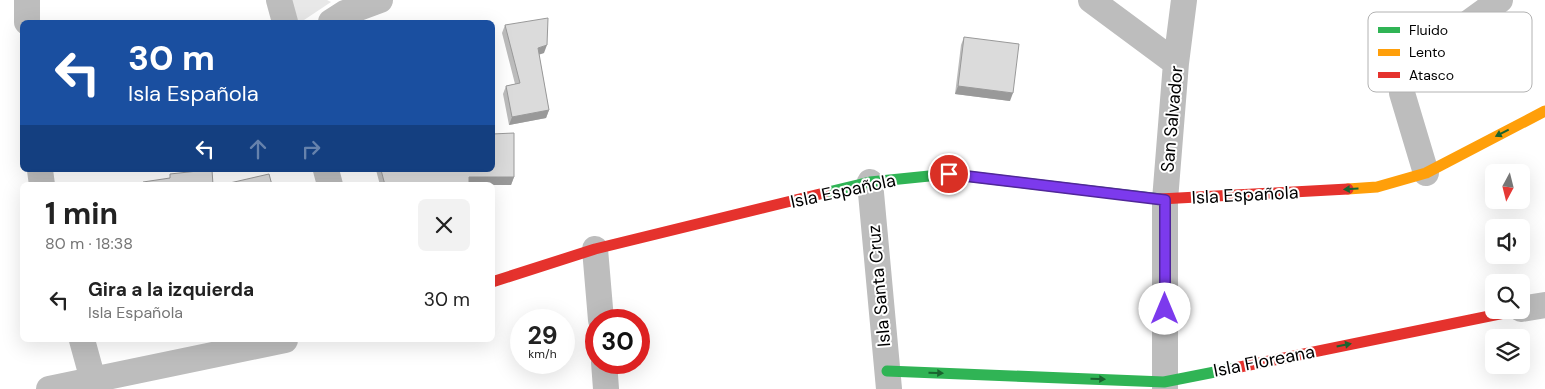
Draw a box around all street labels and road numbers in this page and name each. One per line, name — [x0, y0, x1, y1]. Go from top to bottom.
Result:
street label: San Salvador — [1155, 64, 1189, 173]
street label: Isla Española — [788, 168, 898, 214]
street label: Isla Española — [1191, 180, 1299, 210]
street label: Isla Santa Cruz — [862, 224, 896, 348]
street label: Isla Floreana — [1211, 339, 1317, 383]

